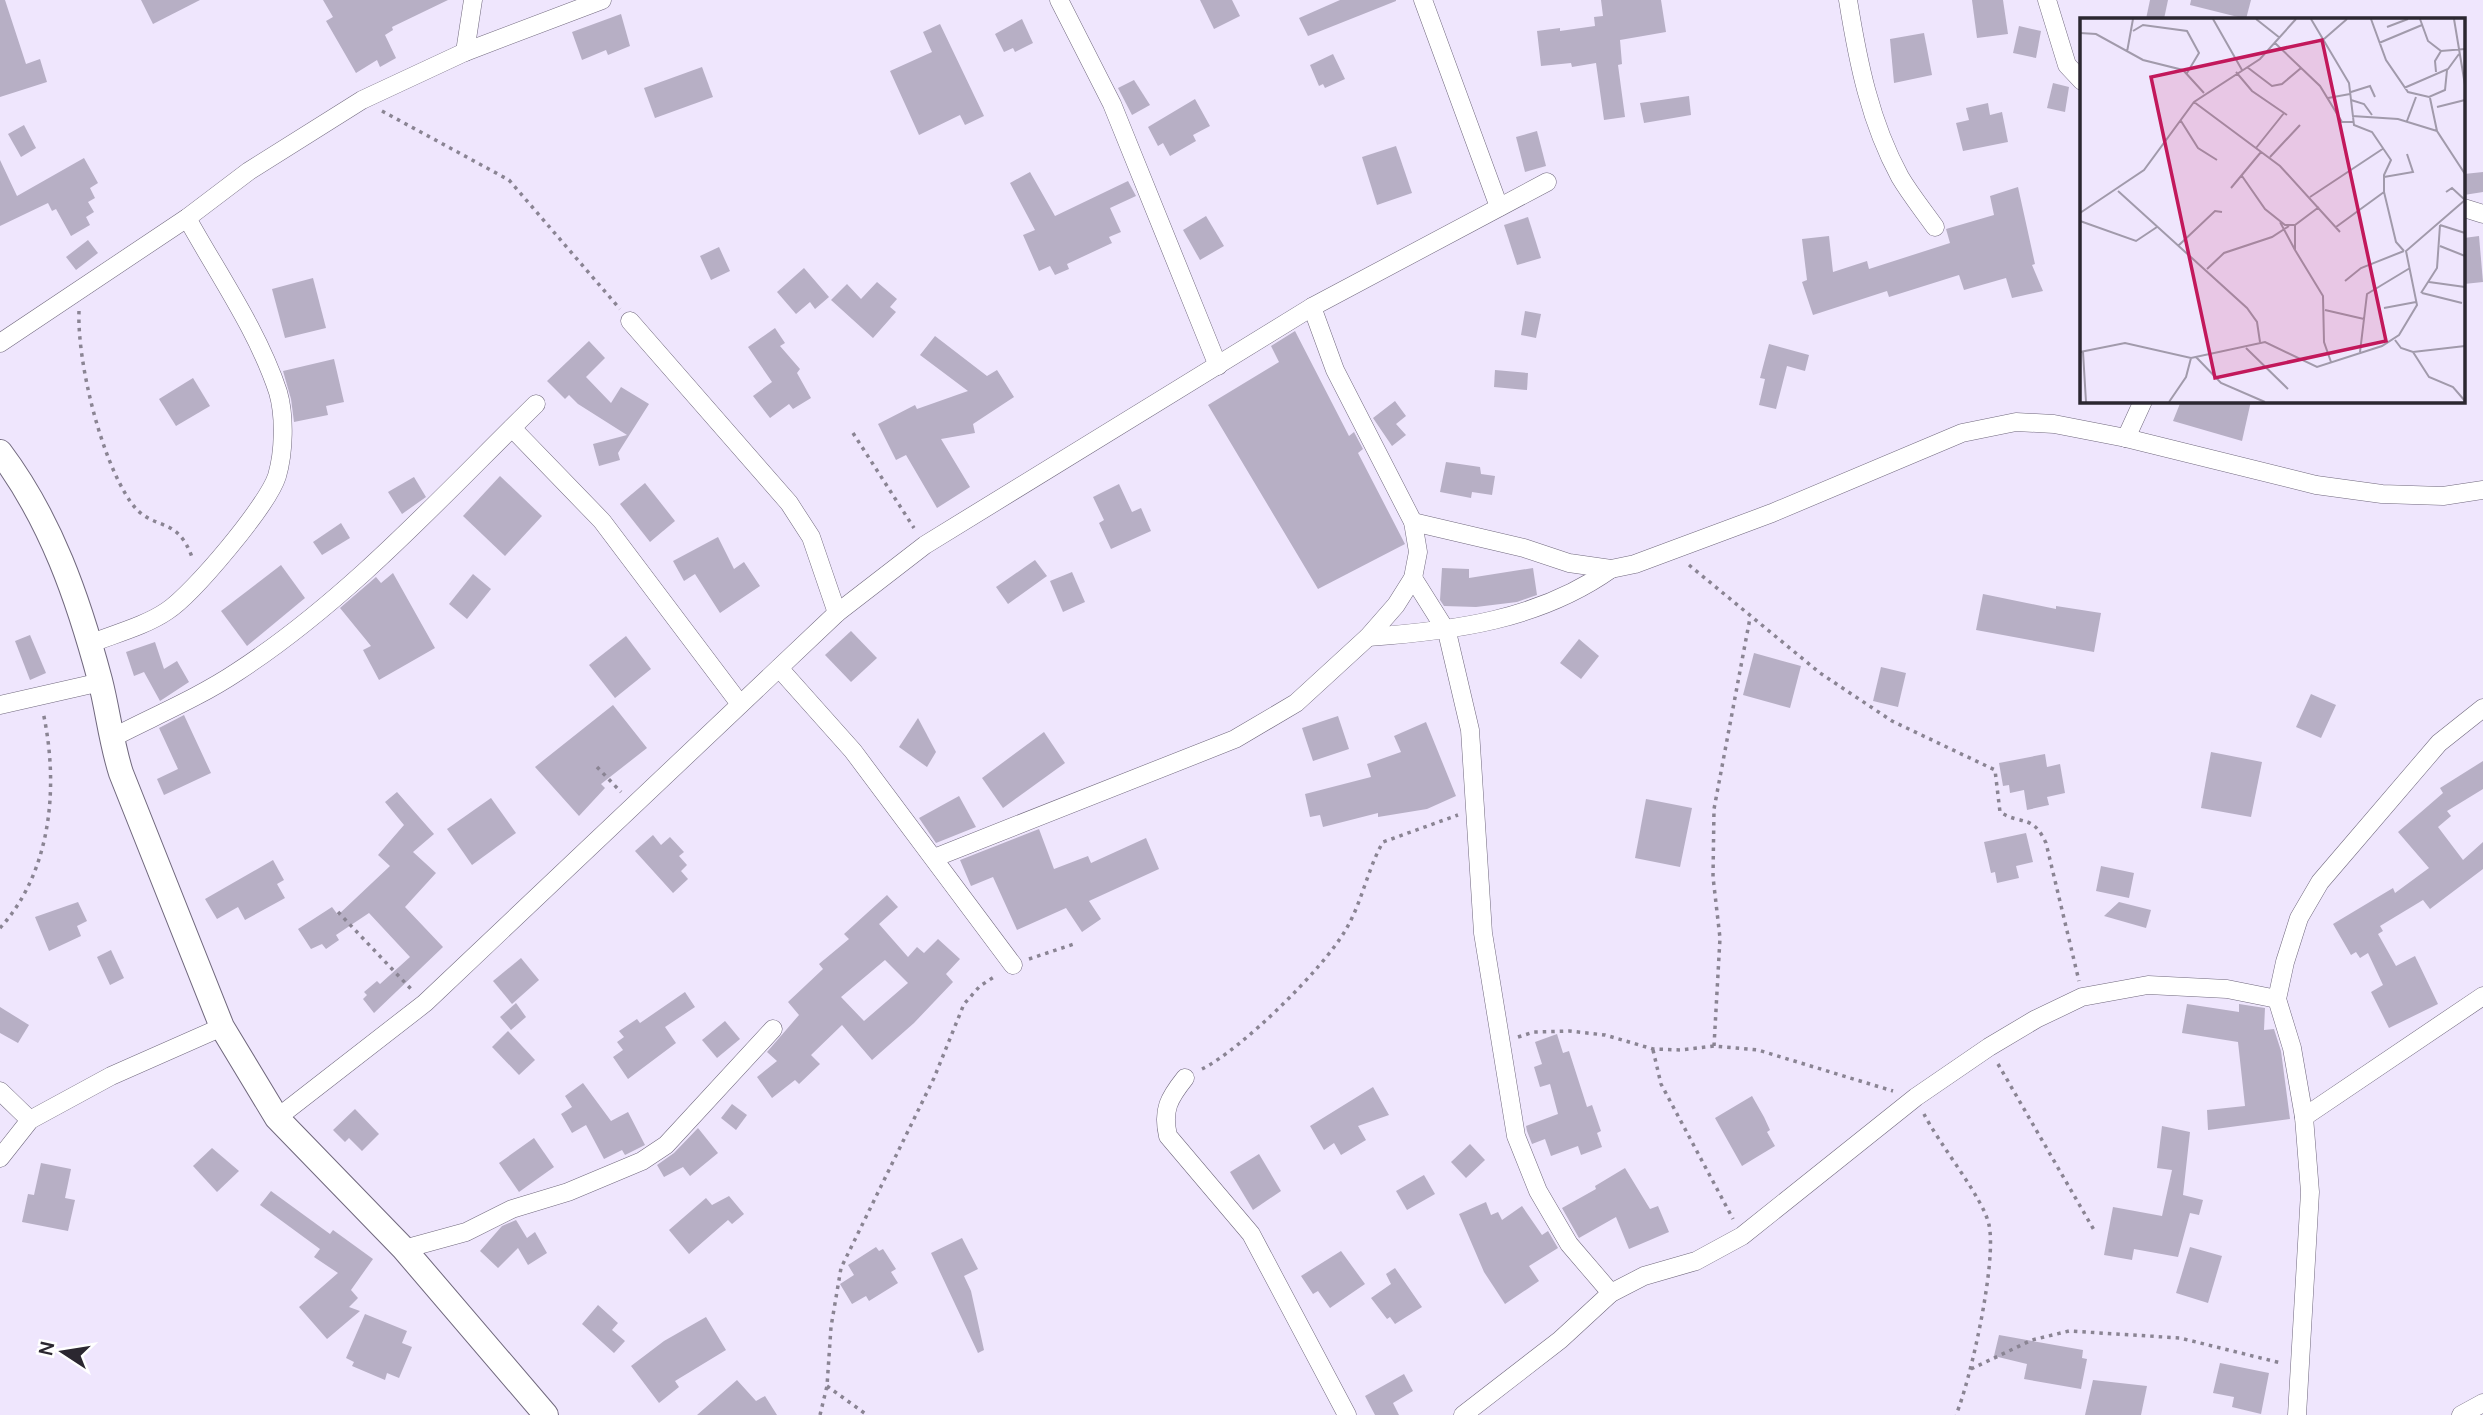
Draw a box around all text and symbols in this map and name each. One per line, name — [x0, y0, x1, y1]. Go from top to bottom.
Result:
inset map — [2080, 18, 2466, 402]
north arrow — [28, 1317, 98, 1387]
text: N — [32, 1339, 61, 1358]

